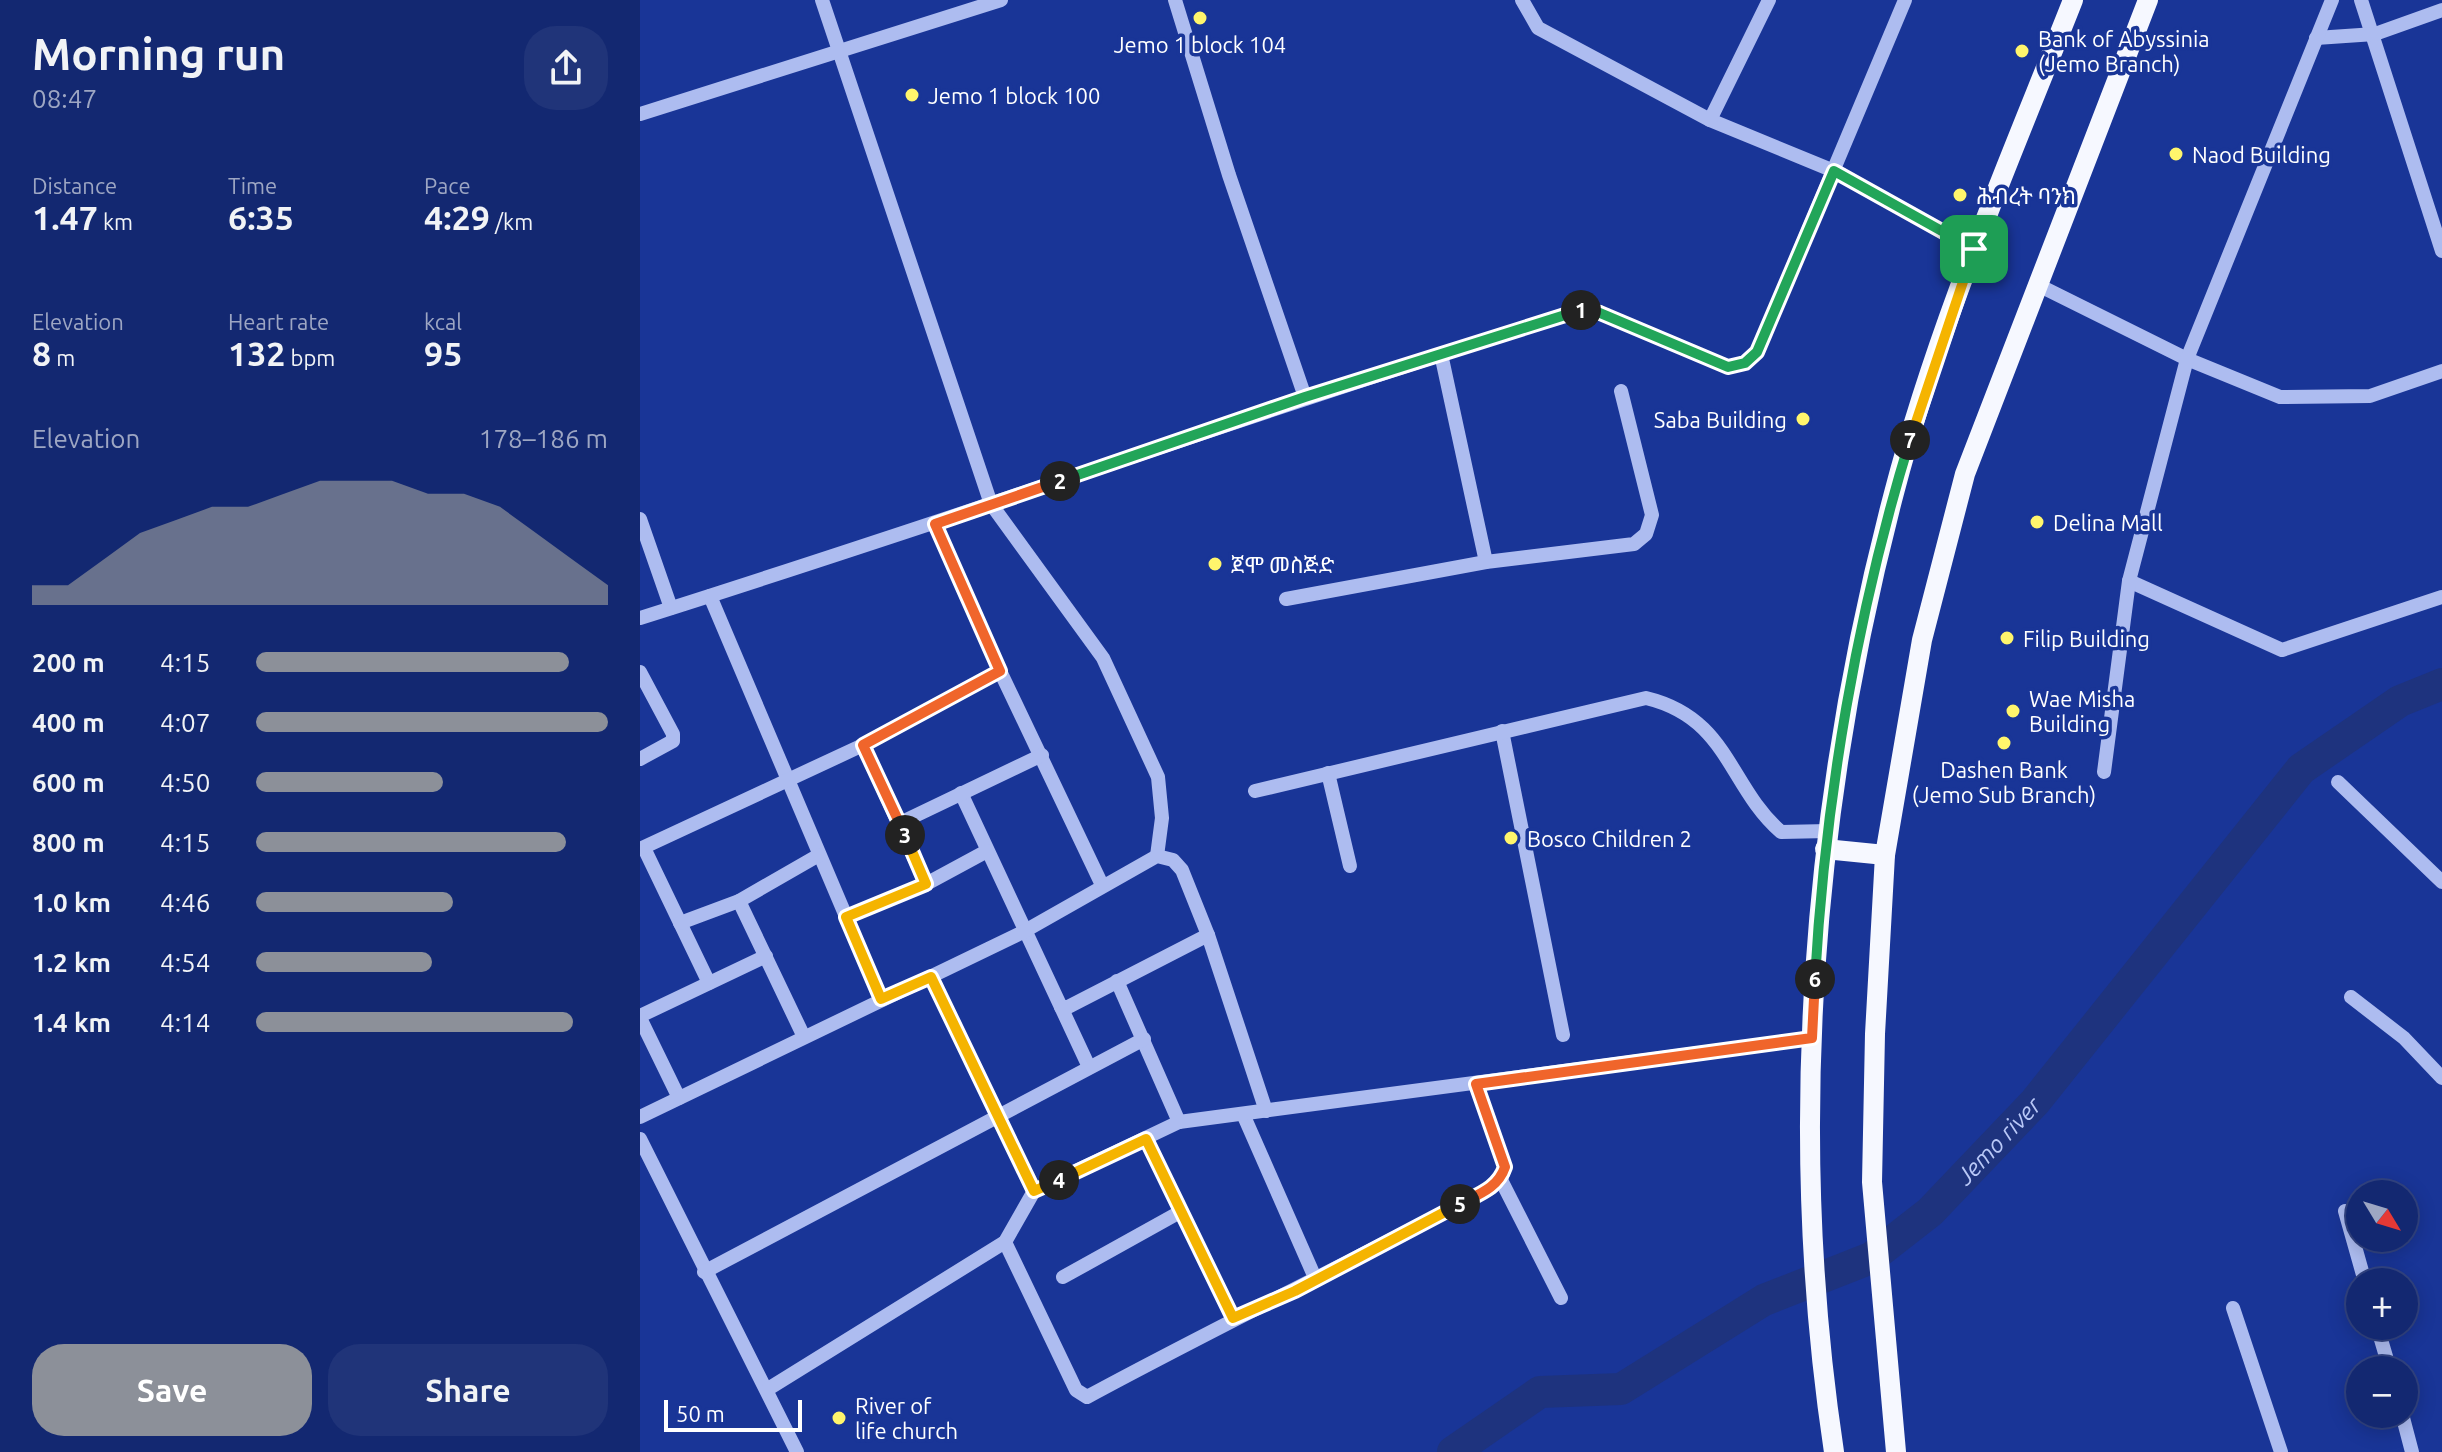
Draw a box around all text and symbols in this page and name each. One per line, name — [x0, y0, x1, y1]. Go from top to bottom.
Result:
marker: Jemo 1 block 104 — [1191, 9, 1209, 27]
button: share — [524, 26, 608, 110]
place label: Bank of Abyssinia (Jemo Branch) — [2038, 26, 2210, 77]
text: Morning run — [32, 29, 285, 78]
place label: Jemo 1 block 104 — [1114, 32, 1286, 57]
marker: Bank of Abyssinia (Jemo Branch) — [2013, 42, 2031, 60]
place label: Jemo 1 block 100 — [928, 83, 1100, 108]
text: 08:47 — [32, 84, 97, 113]
marker: Jemo 1 block 100 — [903, 86, 921, 104]
place label: Naod Building — [2192, 142, 2331, 167]
marker: Naod Building — [2167, 145, 2185, 163]
text: Distance — [32, 173, 117, 198]
text: Time — [228, 173, 277, 198]
text: Pace — [424, 173, 471, 198]
place label: ሕብረት ባንክ — [1976, 183, 2076, 208]
marker: ሕብረት ባንክ — [1951, 186, 1969, 204]
text: 1.47 — [32, 198, 98, 236]
text: 6:35 — [228, 198, 294, 236]
text: 4:29 — [424, 198, 490, 236]
text: km — [98, 209, 133, 234]
text: /km — [490, 209, 533, 234]
pin — [1940, 215, 2008, 283]
icon: arrive — [1952, 227, 1996, 271]
pin: 1 — [1561, 290, 1601, 330]
text: 1 — [1575, 297, 1587, 322]
text: Elevation — [32, 309, 124, 334]
text: Heart rate — [228, 309, 329, 334]
text: kcal — [424, 309, 462, 334]
text: 8 — [32, 334, 51, 372]
text: 132 — [228, 334, 286, 372]
text: 95 — [424, 334, 462, 372]
text: m — [51, 345, 75, 370]
text: bpm — [286, 345, 335, 370]
place label: Saba Building — [1654, 407, 1787, 432]
marker: Saba Building — [1794, 410, 1812, 428]
pin: 7 — [1890, 420, 1930, 460]
text: Elevation — [32, 424, 140, 453]
text: 178–186 m — [479, 424, 608, 453]
text: 7 — [1904, 427, 1916, 452]
pin: 2 — [1040, 461, 1080, 501]
text: 2 — [1054, 468, 1066, 493]
place label: Delina Mall — [2053, 510, 2163, 535]
marker: Delina Mall — [2028, 513, 2046, 531]
place label: ጀሞ መስጅድ — [1231, 552, 1335, 577]
marker: ጀሞ መስጅድ — [1206, 555, 1224, 573]
place label: Filip Building — [2023, 626, 2150, 651]
marker: Filip Building — [1998, 629, 2016, 647]
text: 200 m — [32, 648, 105, 677]
text: 4:15 — [160, 648, 210, 677]
place label: Wae Misha Building — [2029, 686, 2135, 736]
marker: Wae Misha Building — [2004, 702, 2022, 720]
text: 400 m — [32, 708, 105, 737]
text: 4:07 — [160, 708, 210, 737]
marker: Dashen Bank (Jemo Sub Branch) — [1995, 734, 2013, 752]
place label: Dashen Bank (Jemo Sub Branch) — [1912, 757, 2096, 808]
text: 600 m — [32, 768, 105, 797]
text: 4:50 — [160, 768, 210, 797]
pin: 3 — [885, 815, 925, 855]
text: 3 — [899, 822, 911, 847]
place label: Bosco Children 2 — [1527, 826, 1692, 851]
text: 800 m — [32, 828, 105, 857]
text: 4:15 — [160, 828, 210, 857]
marker: Bosco Children 2 — [1502, 829, 1520, 847]
text: 1.0 km — [32, 888, 111, 917]
text: 4:46 — [160, 888, 210, 917]
text: 1.2 km — [32, 948, 111, 977]
text: 4:54 — [160, 948, 210, 977]
pin: 6 — [1795, 959, 1835, 999]
text: 6 — [1809, 966, 1821, 991]
text: 1.4 km — [32, 1008, 111, 1037]
text: 4:14 — [160, 1008, 210, 1037]
water label: Jemo river — [1950, 1091, 2047, 1190]
pin: 4 — [1039, 1160, 1079, 1200]
text: 4 — [1053, 1167, 1065, 1192]
north arrow — [2346, 1180, 2418, 1252]
map controls — [2346, 1180, 2418, 1428]
pin: 5 — [1440, 1184, 1480, 1224]
text: 5 — [1454, 1191, 1466, 1216]
button: + — [2346, 1268, 2418, 1340]
button: Save — [32, 1344, 312, 1436]
button: Share — [328, 1344, 608, 1436]
button: − — [2346, 1356, 2418, 1428]
place label: River of life church — [855, 1393, 958, 1443]
scale bar — [664, 1396, 802, 1432]
text: 50 m — [676, 1401, 725, 1426]
marker: River of life church — [830, 1409, 848, 1427]

